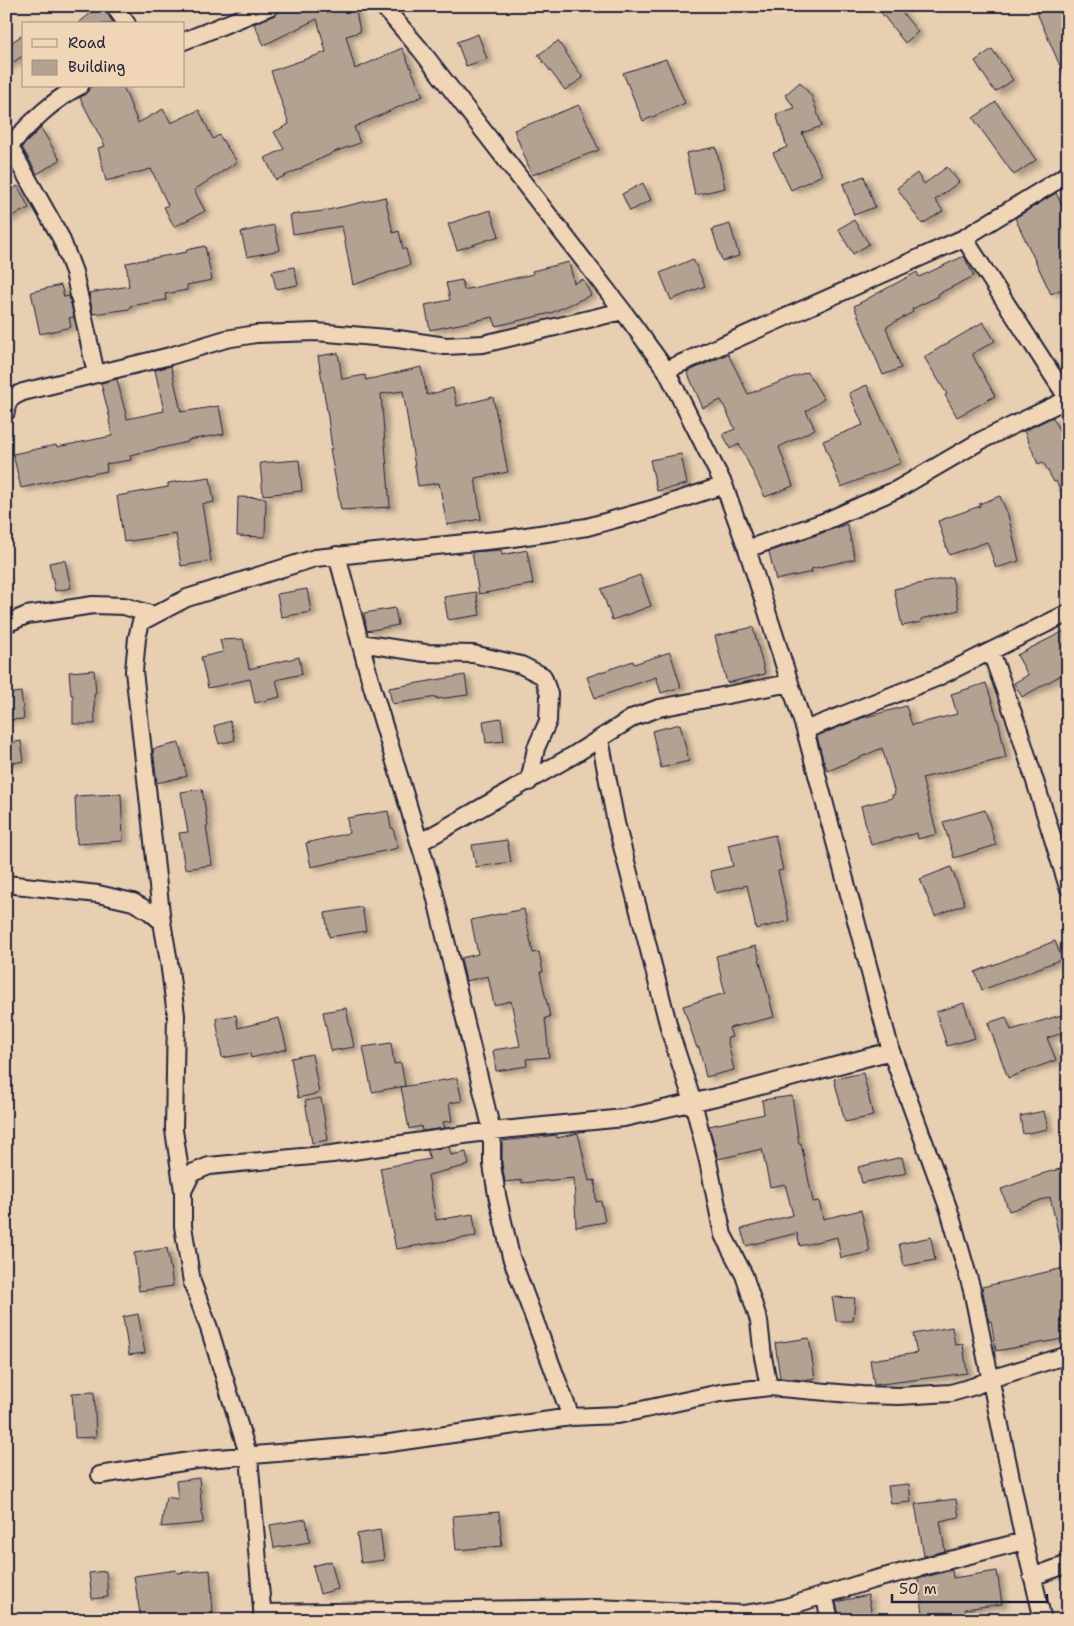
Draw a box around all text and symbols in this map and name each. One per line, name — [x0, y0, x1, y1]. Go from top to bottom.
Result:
legend — [22, 22, 185, 88]
text: Road — [68, 33, 106, 53]
text: Building — [68, 57, 125, 77]
scale bar — [892, 1571, 1046, 1603]
text: 50 m — [899, 1579, 937, 1599]

